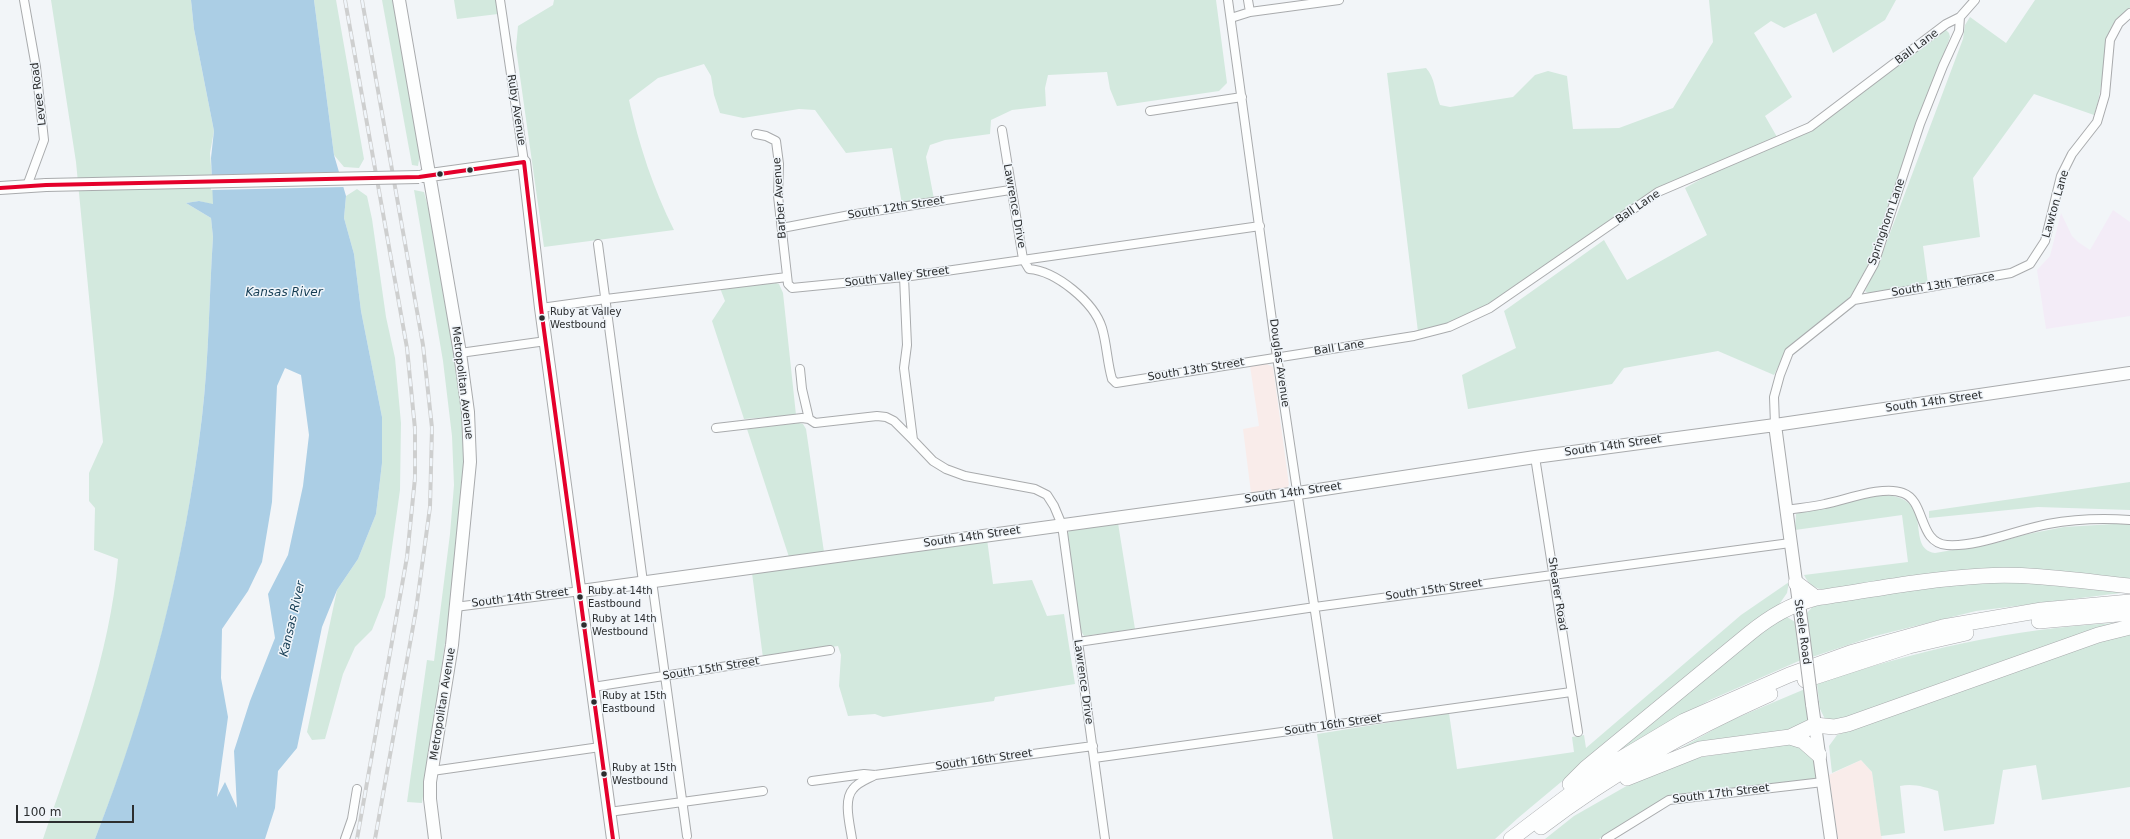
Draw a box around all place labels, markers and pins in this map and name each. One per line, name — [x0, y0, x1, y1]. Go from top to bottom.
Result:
unlabelled marker — [465, 165, 475, 175]
unlabelled marker — [435, 169, 445, 179]
place label: Ruby at Valley Westbound — [550, 306, 621, 330]
marker: Ruby at Valley Westbound — [537, 313, 547, 323]
place label: Ruby at 14th Eastbound — [588, 585, 652, 608]
marker: Ruby at 14th Eastbound — [575, 592, 585, 602]
place label: Ruby at 14th Westbound — [592, 613, 656, 636]
marker: Ruby at 14th Westbound — [579, 620, 589, 630]
place label: Ruby at 15th Eastbound — [602, 690, 666, 714]
marker: Ruby at 15th Eastbound — [589, 697, 599, 707]
place label: Ruby at 15th Westbound — [612, 762, 676, 786]
marker: Ruby at 15th Westbound — [599, 769, 609, 779]

